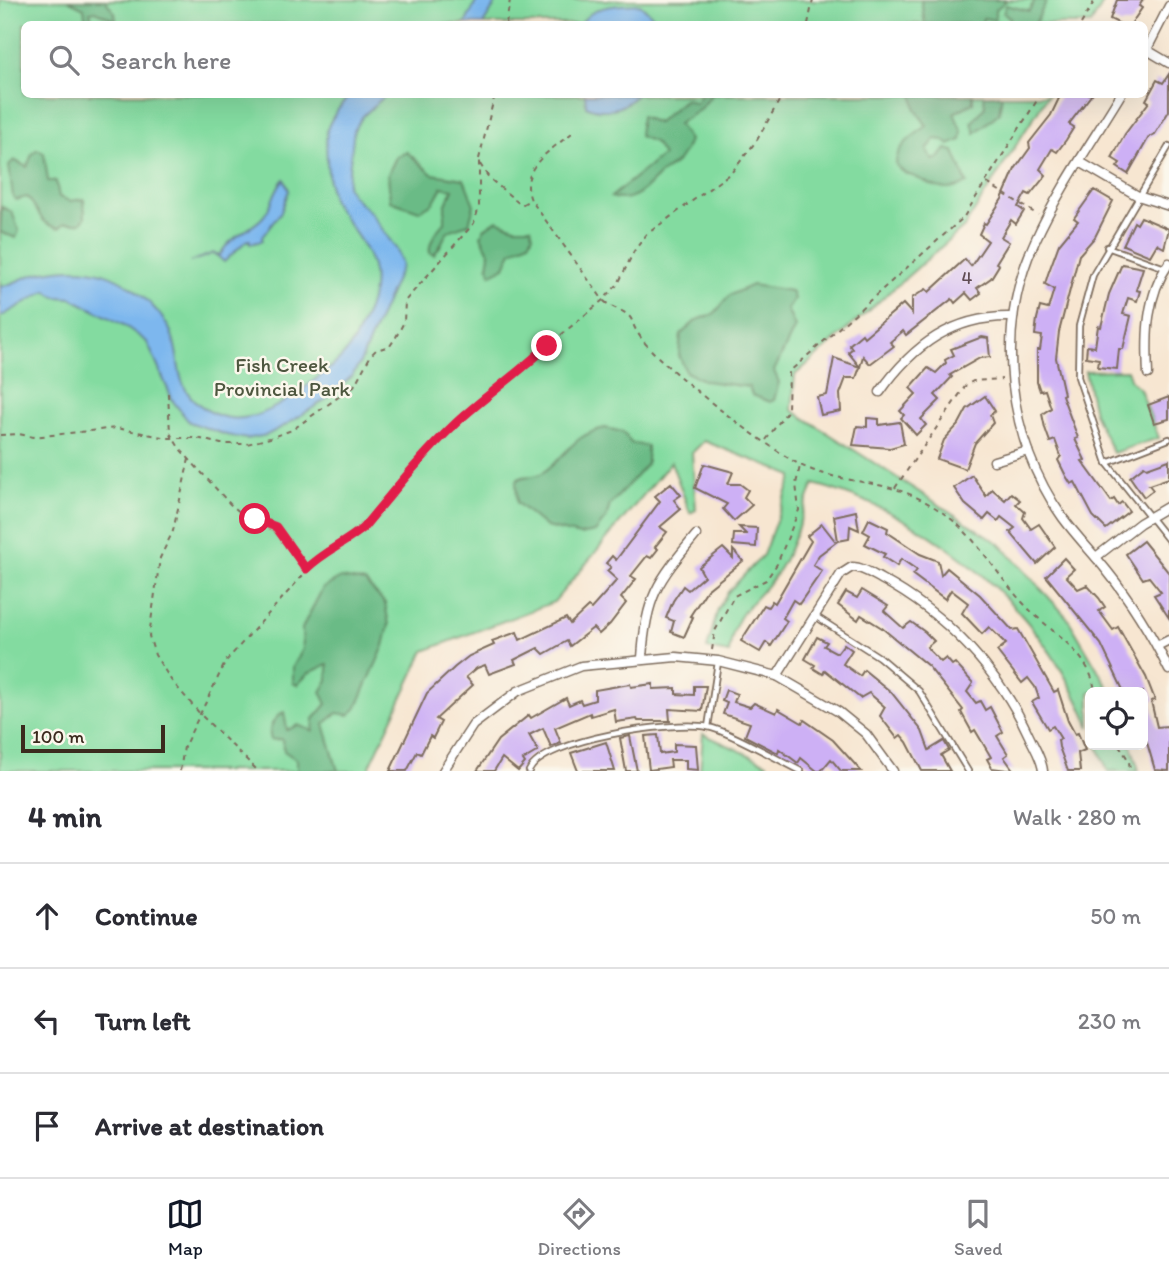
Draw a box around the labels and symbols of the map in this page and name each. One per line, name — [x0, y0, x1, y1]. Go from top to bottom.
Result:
house number: 4 — [962, 267, 973, 289]
route end — [531, 330, 562, 361]
park label: Fish Creek Provincial Park — [214, 352, 350, 401]
route start — [239, 503, 270, 534]
scale bar — [21, 722, 164, 754]

